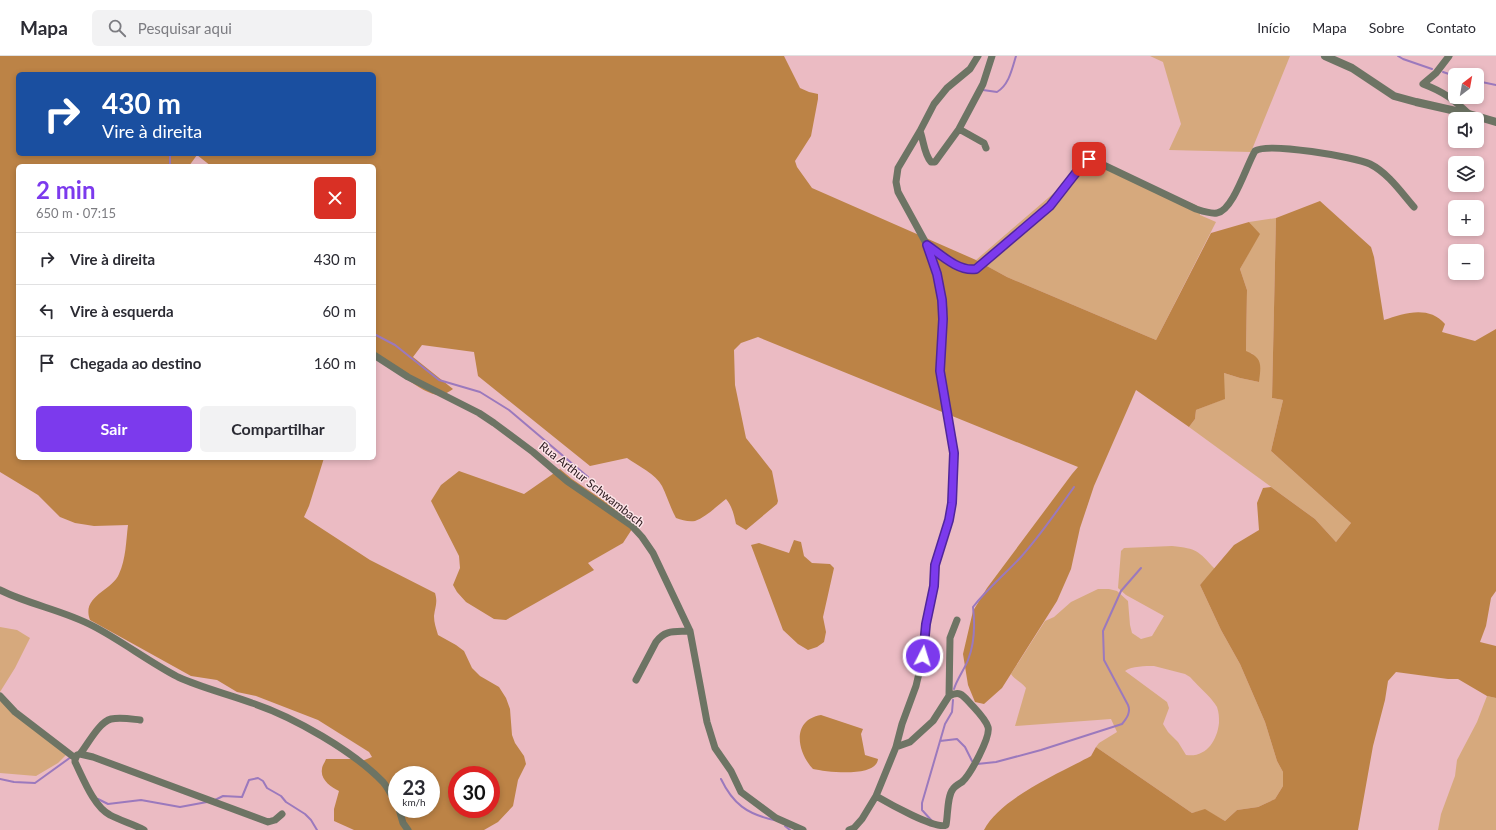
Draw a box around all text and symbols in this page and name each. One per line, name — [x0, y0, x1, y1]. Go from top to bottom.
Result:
search box — [92, 10, 372, 46]
text: Mapa — [20, 16, 68, 39]
icon: search — [106, 17, 128, 39]
text: Pesquisar aqui — [138, 19, 232, 37]
text: Início — [1257, 19, 1290, 36]
text: Mapa — [1312, 19, 1347, 36]
text: Sobre — [1369, 19, 1404, 36]
text: Contato — [1426, 19, 1476, 36]
north arrow — [1448, 68, 1484, 104]
map controls — [1448, 68, 1484, 280]
text: 430 m — [102, 86, 181, 120]
icon: right — [36, 88, 88, 140]
button: sound — [1448, 112, 1484, 148]
text: Vire à direita — [102, 120, 202, 142]
pin — [1072, 142, 1106, 176]
icon: arrive — [1078, 148, 1100, 170]
button: layers — [1448, 156, 1484, 192]
text: 2 min — [36, 175, 96, 204]
button: close — [314, 177, 356, 219]
button: + — [1448, 200, 1484, 236]
text: 650 m · 07:15 — [36, 205, 116, 221]
button: − — [1448, 244, 1484, 280]
icon: right — [36, 248, 58, 270]
text: Vire à direita — [70, 250, 155, 268]
text: 430 m — [314, 250, 356, 268]
icon: left — [36, 300, 58, 322]
text: Vire à esquerda — [70, 302, 174, 320]
text: 60 m — [322, 302, 356, 320]
icon: arrive — [36, 352, 58, 374]
text: Chegada ao destino — [70, 354, 201, 372]
text: 160 m — [314, 354, 356, 372]
button: Sair — [36, 406, 192, 452]
button: Compartilhar — [200, 406, 356, 452]
street label: Rua Arthur Schwambach — [537, 438, 647, 530]
position arrow — [902, 635, 944, 677]
speed limit sign: 30 — [448, 766, 500, 818]
text: 23 — [402, 775, 426, 799]
text: km/h — [402, 796, 426, 808]

